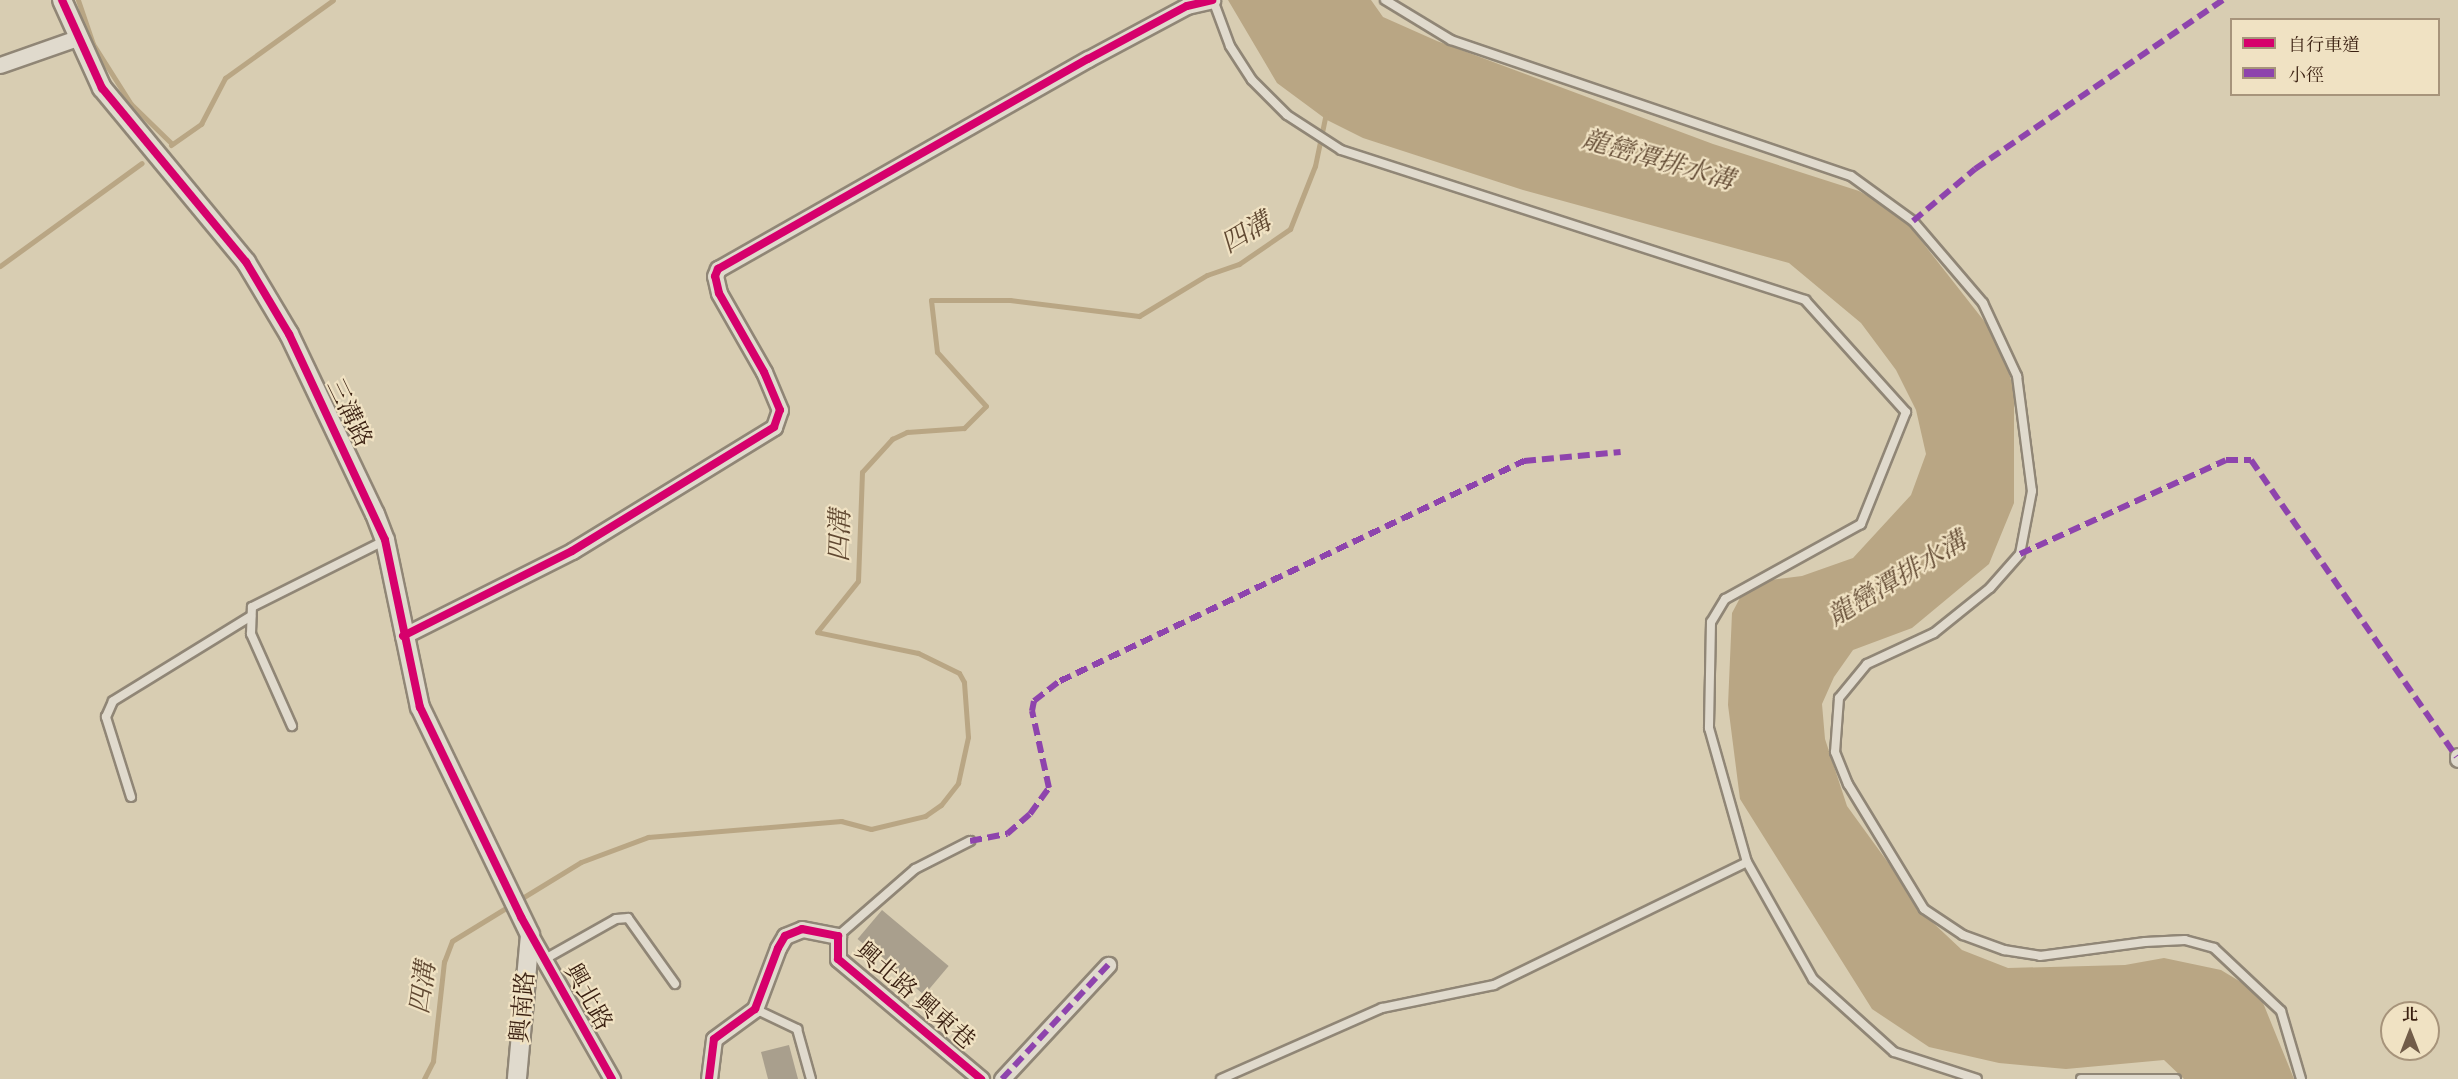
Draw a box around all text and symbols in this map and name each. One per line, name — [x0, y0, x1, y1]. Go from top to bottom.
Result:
legend — [2230, 18, 2440, 96]
text: 自行車道 — [2288, 34, 2360, 56]
text: 小徑 — [2288, 64, 2324, 86]
water label: 龍巒潭排水溝 — [1579, 124, 1737, 196]
water label: 四溝 — [1216, 206, 1276, 260]
street label: 三溝路 — [320, 374, 378, 452]
water label: 四溝 — [824, 509, 856, 563]
water label: 龍巒潭排水溝 — [1822, 525, 1972, 633]
street label: 興北路 興東巷 — [849, 936, 981, 1056]
street label: 興北路 — [558, 959, 618, 1035]
water label: 四溝 — [404, 960, 442, 1016]
street label: 興南路 — [506, 970, 540, 1044]
north arrow — [2380, 1001, 2440, 1061]
text: 北 — [2402, 1005, 2418, 1024]

